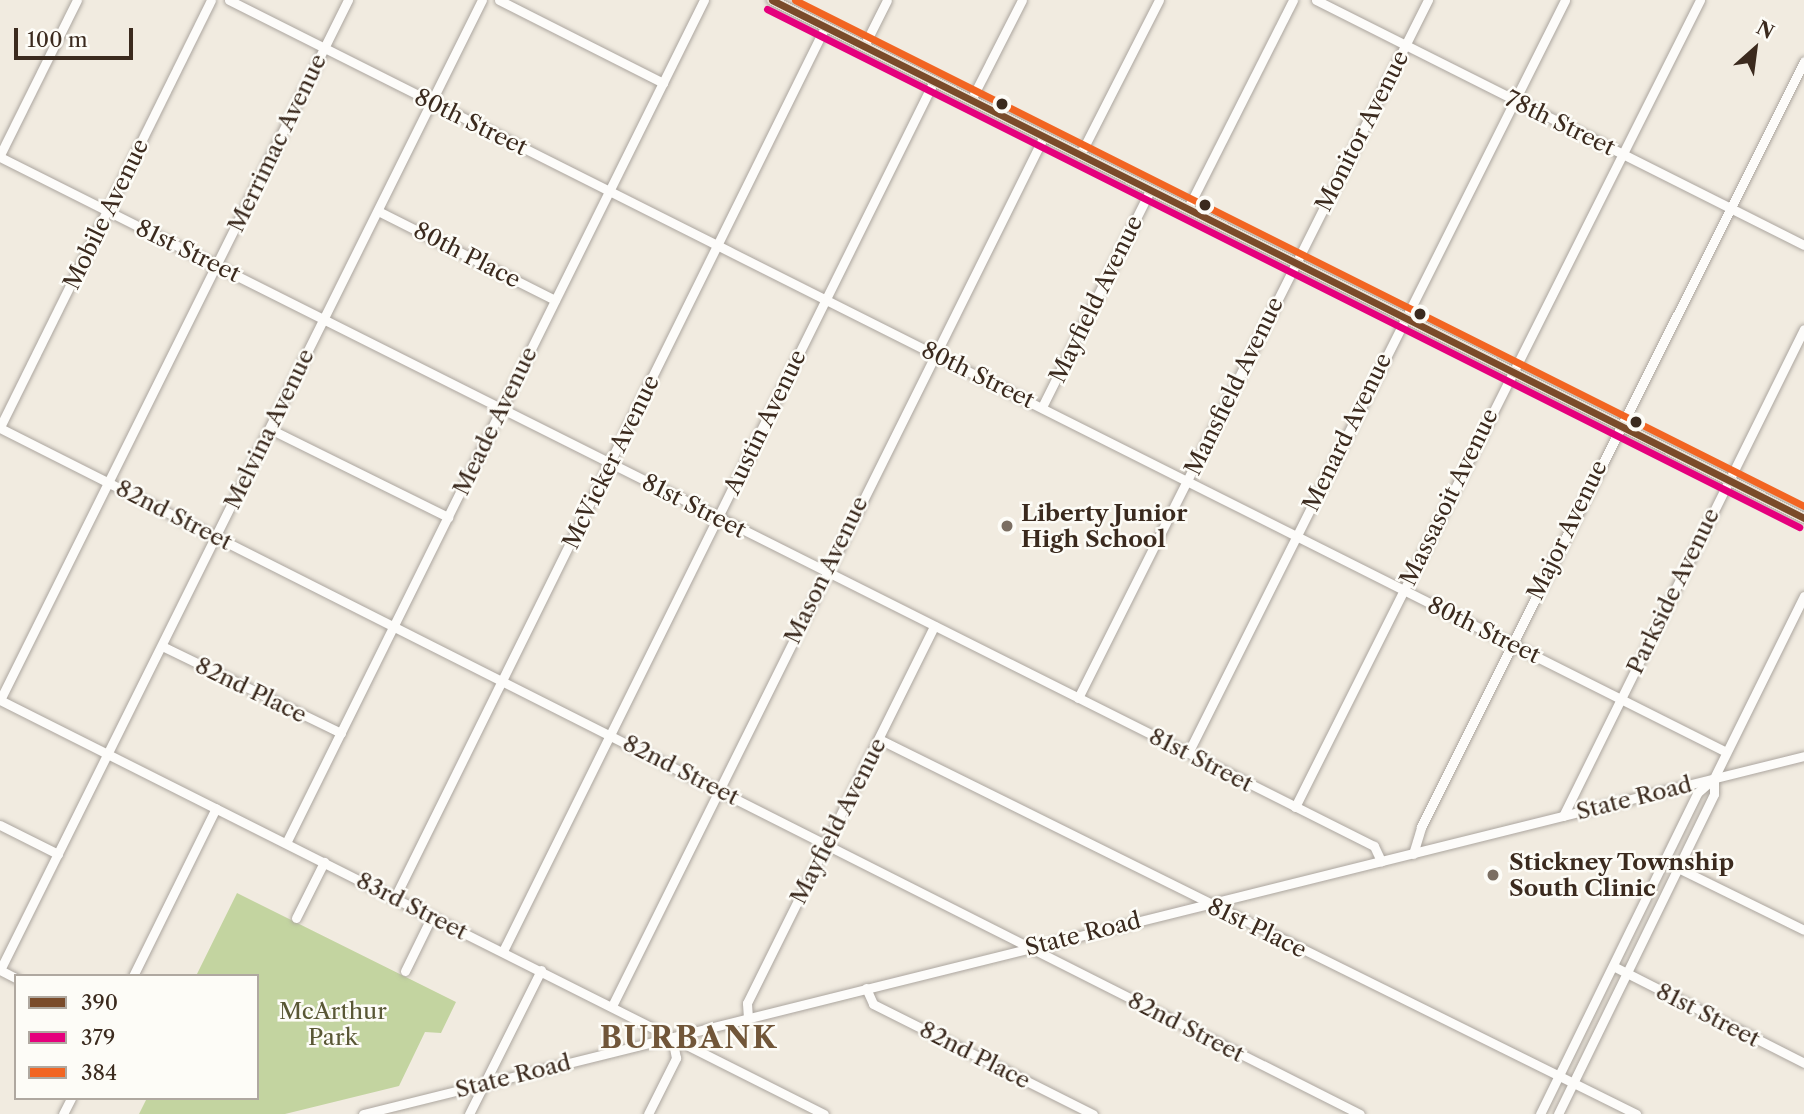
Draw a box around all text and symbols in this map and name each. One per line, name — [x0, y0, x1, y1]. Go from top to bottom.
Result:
scale bar — [18, 14, 136, 58]
north arrow — [1720, 14, 1790, 84]
text: N — [1752, 16, 1778, 44]
text: 100 m — [27, 27, 88, 52]
street label: Monitor Avenue — [1309, 45, 1415, 217]
street label: Merrimac Avenue — [222, 49, 332, 237]
street label: 80th Street — [410, 83, 532, 161]
street label: 78th Street — [1501, 85, 1619, 161]
unlabelled marker — [995, 97, 1009, 111]
street label: Mobile Avenue — [57, 134, 155, 294]
unlabelled marker — [1198, 198, 1212, 212]
street label: Mayfield Avenue — [1043, 210, 1149, 388]
street label: 81st Street — [131, 214, 245, 288]
street label: 80th Place — [409, 216, 525, 294]
street label: Mansfield Avenue — [1179, 292, 1289, 480]
unlabelled marker — [1413, 307, 1427, 321]
street label: 80th Street — [917, 336, 1039, 414]
street label: Meade Avenue — [447, 342, 543, 500]
street label: Melvina Avenue — [218, 344, 320, 514]
street label: Austin Avenue — [718, 345, 812, 499]
street label: Menard Avenue — [1297, 348, 1397, 516]
street label: McVicker Avenue — [557, 370, 665, 554]
street label: Massasoit Avenue — [1394, 404, 1504, 590]
unlabelled marker — [1629, 415, 1643, 429]
street label: Major Avenue — [1521, 455, 1613, 605]
street label: 81st Street — [638, 468, 750, 544]
street label: 82nd Street — [111, 474, 237, 556]
street label: Mason Avenue — [778, 491, 874, 649]
place label: Liberty Junior High School — [1021, 499, 1188, 553]
street label: Parkside Avenue — [1621, 503, 1725, 679]
marker: Liberty Junior High School — [999, 518, 1015, 534]
street label: 80th Street — [1423, 591, 1545, 669]
street label: 82nd Place — [191, 651, 311, 729]
street label: 81st Street — [1145, 722, 1257, 798]
street label: 82nd Street — [618, 729, 744, 811]
street label: Mayfield Avenue — [784, 733, 892, 909]
street label: State Road — [1573, 770, 1695, 826]
place label: Stickney Township South Clinic — [1509, 848, 1735, 902]
marker: Stickney Township South Clinic — [1483, 865, 1503, 885]
street label: 83rd Street — [352, 866, 472, 946]
street label: 81st Place — [1203, 892, 1311, 964]
street label: State Road — [1022, 906, 1144, 962]
legend — [14, 974, 259, 1100]
street label: 81st Street — [1652, 977, 1764, 1053]
street label: 82nd Street — [1123, 986, 1249, 1068]
text: 390 — [81, 990, 118, 1015]
park label: McArthur Park — [279, 997, 387, 1051]
street label: 82nd Place — [915, 1015, 1035, 1095]
district label: BURBANK — [601, 1020, 777, 1056]
text: 379 — [81, 1025, 115, 1050]
street label: State Road — [452, 1048, 574, 1104]
text: 384 — [81, 1060, 117, 1085]

